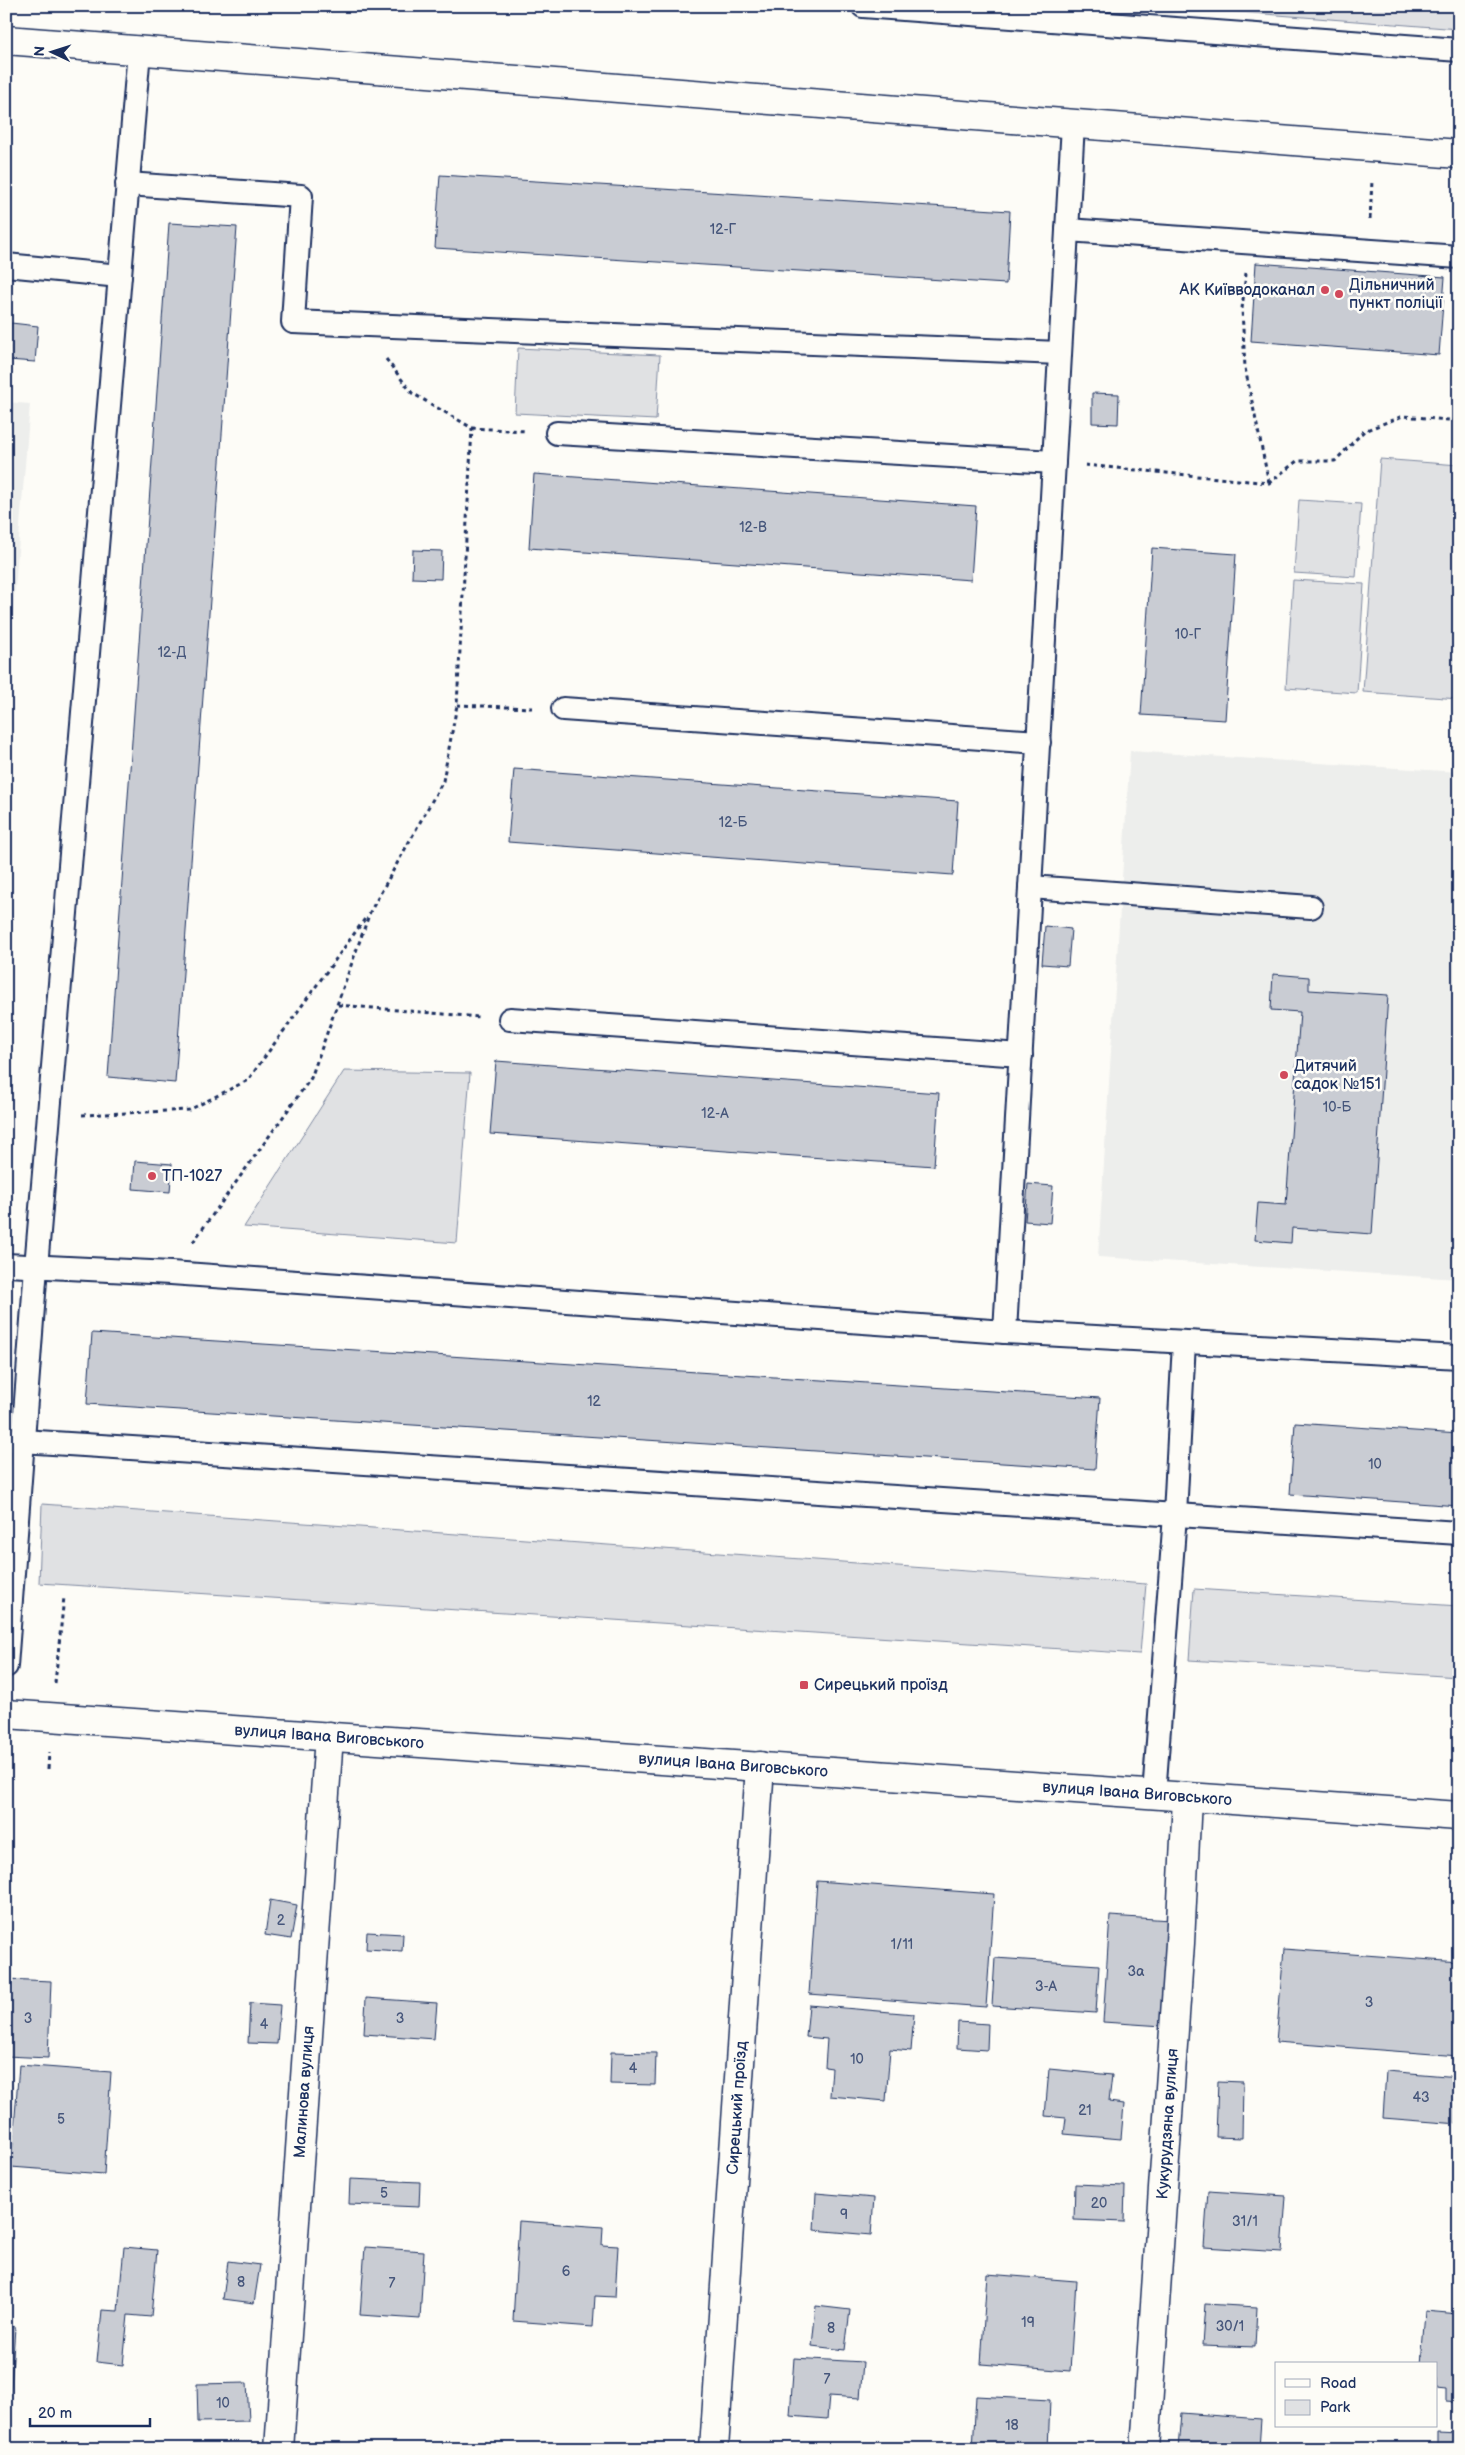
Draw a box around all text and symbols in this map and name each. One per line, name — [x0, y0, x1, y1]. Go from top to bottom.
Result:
north arrow — [28, 28, 78, 78]
text: N — [31, 45, 48, 57]
house number: 12-Г — [710, 221, 737, 238]
place label: Дільничний пункт поліції — [1349, 276, 1444, 313]
place label: АК Київводоканал — [1179, 281, 1315, 300]
marker: АК Київводоканал — [1319, 284, 1331, 296]
marker: Дільничний пункт поліції — [1333, 288, 1345, 300]
house number: 12-В — [739, 519, 767, 536]
house number: 10-Г — [1175, 626, 1202, 643]
house number: 12-Д — [158, 644, 186, 661]
house number: 12-Б — [719, 814, 748, 831]
place label: Дитячий садок №151 — [1294, 1057, 1381, 1094]
marker: Дитячий садок №151 — [1278, 1069, 1290, 1081]
house number: 10-Б — [1323, 1099, 1352, 1116]
house number: 12-А — [701, 1105, 729, 1122]
place label: ТП-1027 — [162, 1167, 222, 1186]
marker: ТП-1027 — [146, 1170, 158, 1182]
house number: 12 — [587, 1393, 602, 1410]
house number: 10 — [1368, 1456, 1382, 1473]
place label: Сирецький проїзд — [814, 1676, 948, 1695]
marker: Сирецький проїзд — [798, 1679, 810, 1691]
street label: вулиця Івана Виговського — [234, 1721, 425, 1753]
street label: вулиця Івана Виговського — [638, 1749, 829, 1781]
street label: вулиця Івана Виговського — [1042, 1777, 1233, 1810]
house number: 2 — [277, 1912, 286, 1929]
house number: 1/11 — [891, 1936, 913, 1953]
house number: 3а — [1128, 1963, 1145, 1980]
house number: 3-А — [1035, 1978, 1058, 1995]
house number: 3 — [1365, 1994, 1373, 2011]
house number: 3 — [24, 2010, 32, 2027]
house number: 3 — [396, 2010, 404, 2027]
house number: 4 — [260, 2016, 269, 2033]
street label: Малинова вулиця — [290, 2025, 318, 2159]
street label: Сирецький проїзд — [723, 2040, 751, 2175]
street label: Кукурудзяна вулиця — [1153, 2048, 1182, 2200]
house number: 10 — [850, 2051, 864, 2068]
house number: 4 — [629, 2060, 638, 2077]
house number: 43 — [1412, 2089, 1430, 2106]
house number: 21 — [1078, 2102, 1092, 2119]
house number: 5 — [57, 2111, 65, 2128]
house number: 5 — [380, 2185, 388, 2202]
house number: 20 — [1091, 2195, 1107, 2212]
house number: 9 — [840, 2206, 848, 2223]
house number: 31/1 — [1232, 2213, 1258, 2230]
house number: 6 — [562, 2263, 571, 2280]
house number: 8 — [237, 2274, 245, 2291]
house number: 7 — [389, 2275, 396, 2292]
house number: 19 — [1021, 2314, 1035, 2331]
house number: 30/1 — [1216, 2318, 1244, 2335]
house number: 8 — [827, 2320, 835, 2337]
legend — [1275, 2362, 1438, 2428]
house number: 7 — [824, 2371, 831, 2388]
text: Road — [1320, 2374, 1356, 2393]
scale bar — [30, 2395, 150, 2427]
house number: 10 — [216, 2395, 230, 2412]
text: Park — [1320, 2398, 1351, 2417]
text: 20 m — [38, 2404, 72, 2423]
house number: 18 — [1005, 2417, 1019, 2434]

